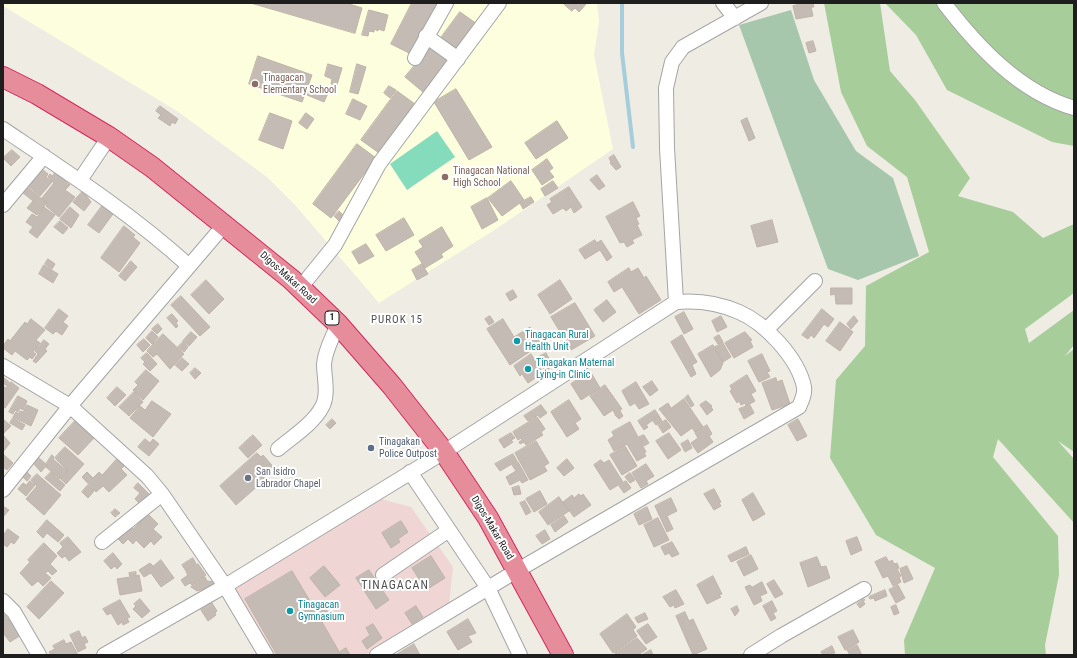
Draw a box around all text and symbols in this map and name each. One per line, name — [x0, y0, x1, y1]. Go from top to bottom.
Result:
place label: Tinagacan Elementary School — [263, 72, 336, 96]
marker: Tinagacan Elementary School — [250, 79, 260, 89]
place label: Tinagacan National High School — [453, 165, 530, 188]
marker: Tinagacan National High School — [440, 172, 450, 182]
street label: Digos-Makar Road — [257, 249, 319, 307]
road number: 1 — [325, 311, 339, 325]
district label: PUROK 15 — [371, 313, 423, 327]
place label: Tinagacan Rural Health Unit — [525, 329, 588, 352]
marker: Tinagacan Rural Health Unit — [512, 336, 522, 346]
place label: Tinagakan Maternal Lying-in Clinic — [536, 357, 614, 380]
marker: Tinagakan Maternal Lying-in Clinic — [523, 364, 533, 374]
place label: Tinagakan Police Outpost — [379, 436, 437, 460]
marker: Tinagakan Police Outpost — [366, 443, 376, 453]
place label: San Isidro Labrador Chapel — [256, 466, 321, 490]
marker: San Isidro Labrador Chapel — [243, 473, 253, 483]
street label: Digos-Makar Road — [468, 494, 516, 562]
district label: TINAGACAN — [361, 579, 429, 593]
place label: Tinagacan Gymnasium — [298, 599, 344, 622]
marker: Tinagacan Gymnasium — [285, 606, 295, 616]

